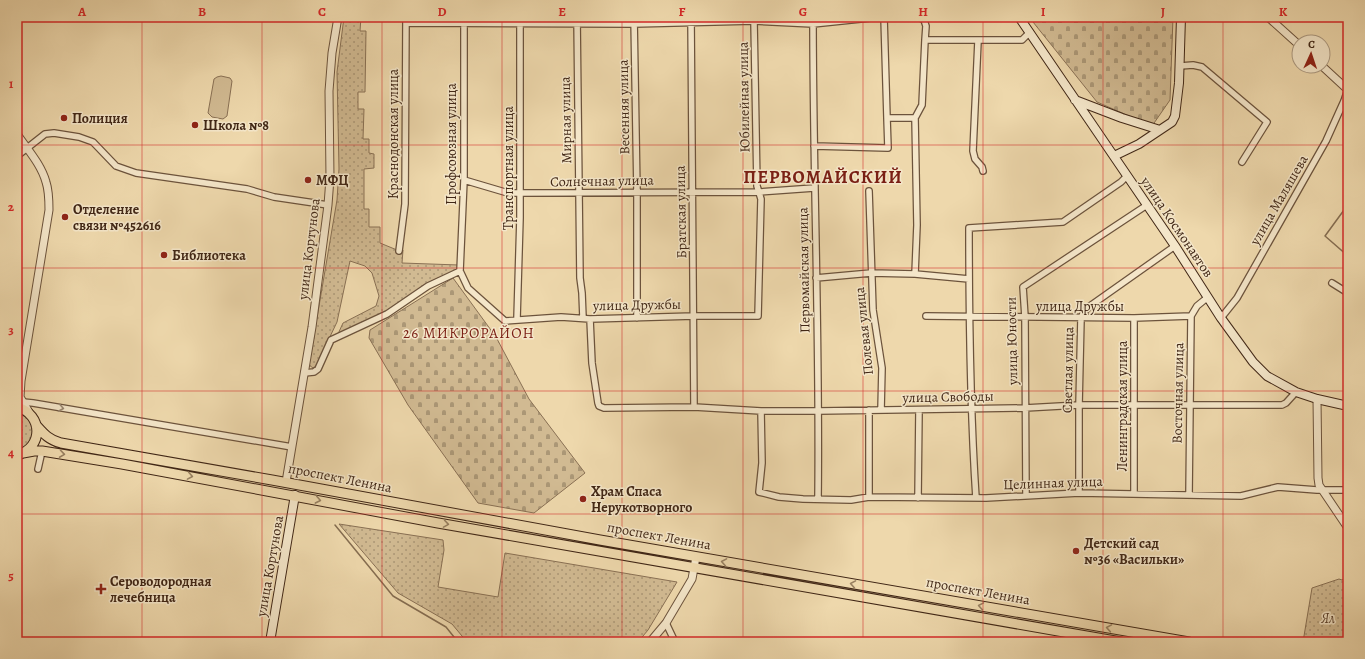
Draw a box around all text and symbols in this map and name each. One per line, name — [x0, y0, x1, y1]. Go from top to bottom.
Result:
text: A — [77, 3, 87, 20]
text: B — [198, 3, 206, 20]
text: C — [318, 3, 326, 20]
text: D — [437, 3, 447, 20]
text: E — [558, 3, 566, 20]
text: F — [679, 3, 686, 20]
text: G — [799, 3, 807, 20]
text: H — [918, 3, 928, 20]
text: I — [1041, 3, 1046, 20]
text: J — [1161, 3, 1165, 20]
text: K — [1279, 3, 1288, 20]
north arrow — [1291, 34, 1331, 74]
text: С — [1308, 37, 1315, 52]
street label: Юбилейная улица — [734, 41, 754, 153]
street label: Весенняя улица — [614, 59, 634, 155]
street label: Краснодонская улица — [384, 68, 403, 199]
text: 1 — [9, 75, 14, 92]
street label: Мирная улица — [556, 76, 576, 164]
street label: Профсоюзная улица — [442, 82, 461, 205]
street label: Транспортная улица — [499, 106, 518, 230]
place label: Полиция — [72, 109, 128, 128]
marker: Полиция — [59, 113, 69, 123]
place label: Школа №8 — [203, 116, 269, 135]
marker: Школа №8 — [190, 120, 200, 130]
street label: улица Маляшева — [1245, 151, 1313, 250]
street label: Братская улица — [671, 165, 691, 259]
district label: ПЕРВОМАЙСКИЙ — [743, 165, 903, 189]
place label: МФЦ — [316, 171, 349, 190]
street label: Солнечная улица — [550, 171, 655, 191]
street label: улица Космонавтов — [1136, 172, 1218, 281]
marker: МФЦ — [303, 175, 313, 185]
street label: улица Кортунова — [293, 197, 325, 302]
text: 2 — [8, 198, 15, 215]
place label: Отделение связи №452616 — [73, 200, 161, 235]
street label: Первомайская улица — [793, 206, 815, 333]
marker: Отделение связи №452616 — [60, 212, 70, 222]
place label: Библиотека — [172, 246, 246, 265]
marker: Библиотека — [159, 250, 169, 260]
street label: Полевая улица — [850, 285, 878, 376]
street label: улица Дружбы — [592, 295, 681, 315]
street label: улица Юности — [1002, 297, 1022, 386]
street label: улица Дружбы — [1035, 297, 1124, 316]
text: 3 — [8, 321, 14, 338]
district label: 26 МИКРОРАЙОН — [403, 323, 535, 343]
street label: Светлая улица — [1058, 326, 1078, 413]
street label: Ленинградская улица — [1113, 340, 1132, 472]
street label: Восточная улица — [1168, 342, 1188, 444]
street label: улица Свободы — [901, 387, 994, 407]
one-way arrow — [58, 403, 64, 412]
text: 4 — [8, 444, 14, 461]
one-way arrow — [59, 449, 65, 458]
street label: проспект Ленина — [287, 459, 394, 497]
one-way arrow — [187, 471, 193, 480]
street label: Целинная улица — [1003, 472, 1104, 494]
place label: Храм Спаса Нерукотворного — [591, 482, 692, 517]
marker: Храм Спаса Нерукотворного — [578, 494, 588, 504]
one-way arrow — [315, 495, 321, 503]
street label: улица Кортунова — [252, 513, 288, 619]
street label: проспект Ленина — [606, 518, 713, 555]
one-way arrow — [442, 519, 449, 528]
place label: Детский сад №36 «Васильки» — [1084, 534, 1184, 569]
marker: Детский сад №36 «Васильки» — [1071, 546, 1081, 556]
one-way arrow — [721, 558, 728, 567]
text: 5 — [8, 567, 14, 584]
place label: Сероводородная лечебница — [109, 572, 211, 607]
street label: проспект Ленина — [925, 573, 1032, 610]
one-way arrow — [849, 580, 856, 589]
marker: Сероводородная лечебница — [95, 583, 107, 595]
one-way arrow — [978, 602, 984, 611]
park label: Ял — [1320, 609, 1335, 628]
one-way arrow — [1106, 624, 1112, 633]

